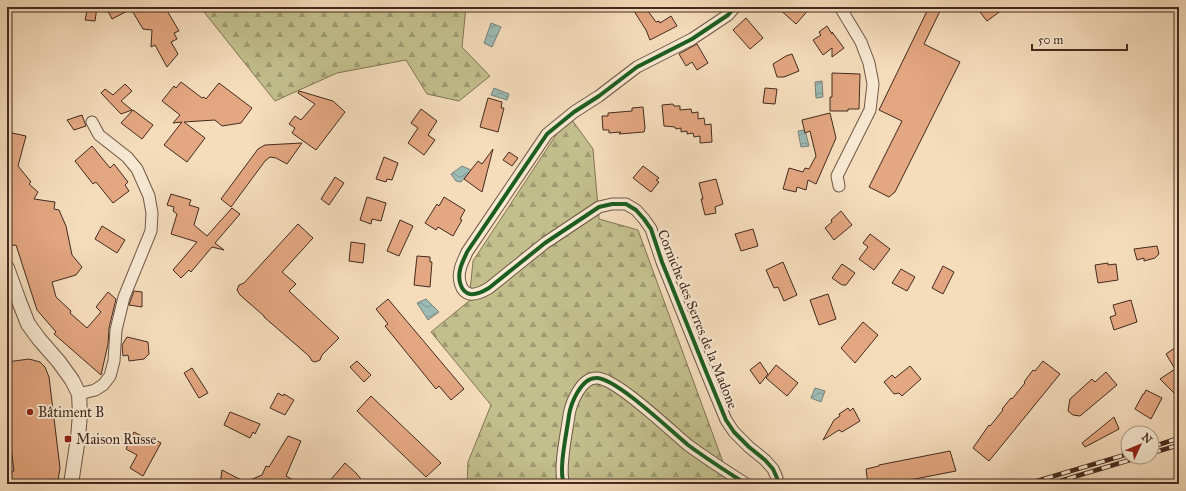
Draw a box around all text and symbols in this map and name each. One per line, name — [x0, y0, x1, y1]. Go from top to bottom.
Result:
scale bar — [1032, 26, 1127, 52]
text: 50 m — [1038, 33, 1063, 47]
street label: Corniche des Serres de la Madone — [654, 227, 741, 411]
place label: Bâtiment B — [38, 404, 104, 421]
marker: Bâtiment B — [25, 407, 35, 417]
north arrow — [1120, 425, 1160, 465]
place label: Maison Russe — [76, 431, 156, 448]
text: N — [1139, 431, 1155, 447]
marker: Maison Russe — [63, 434, 73, 444]

